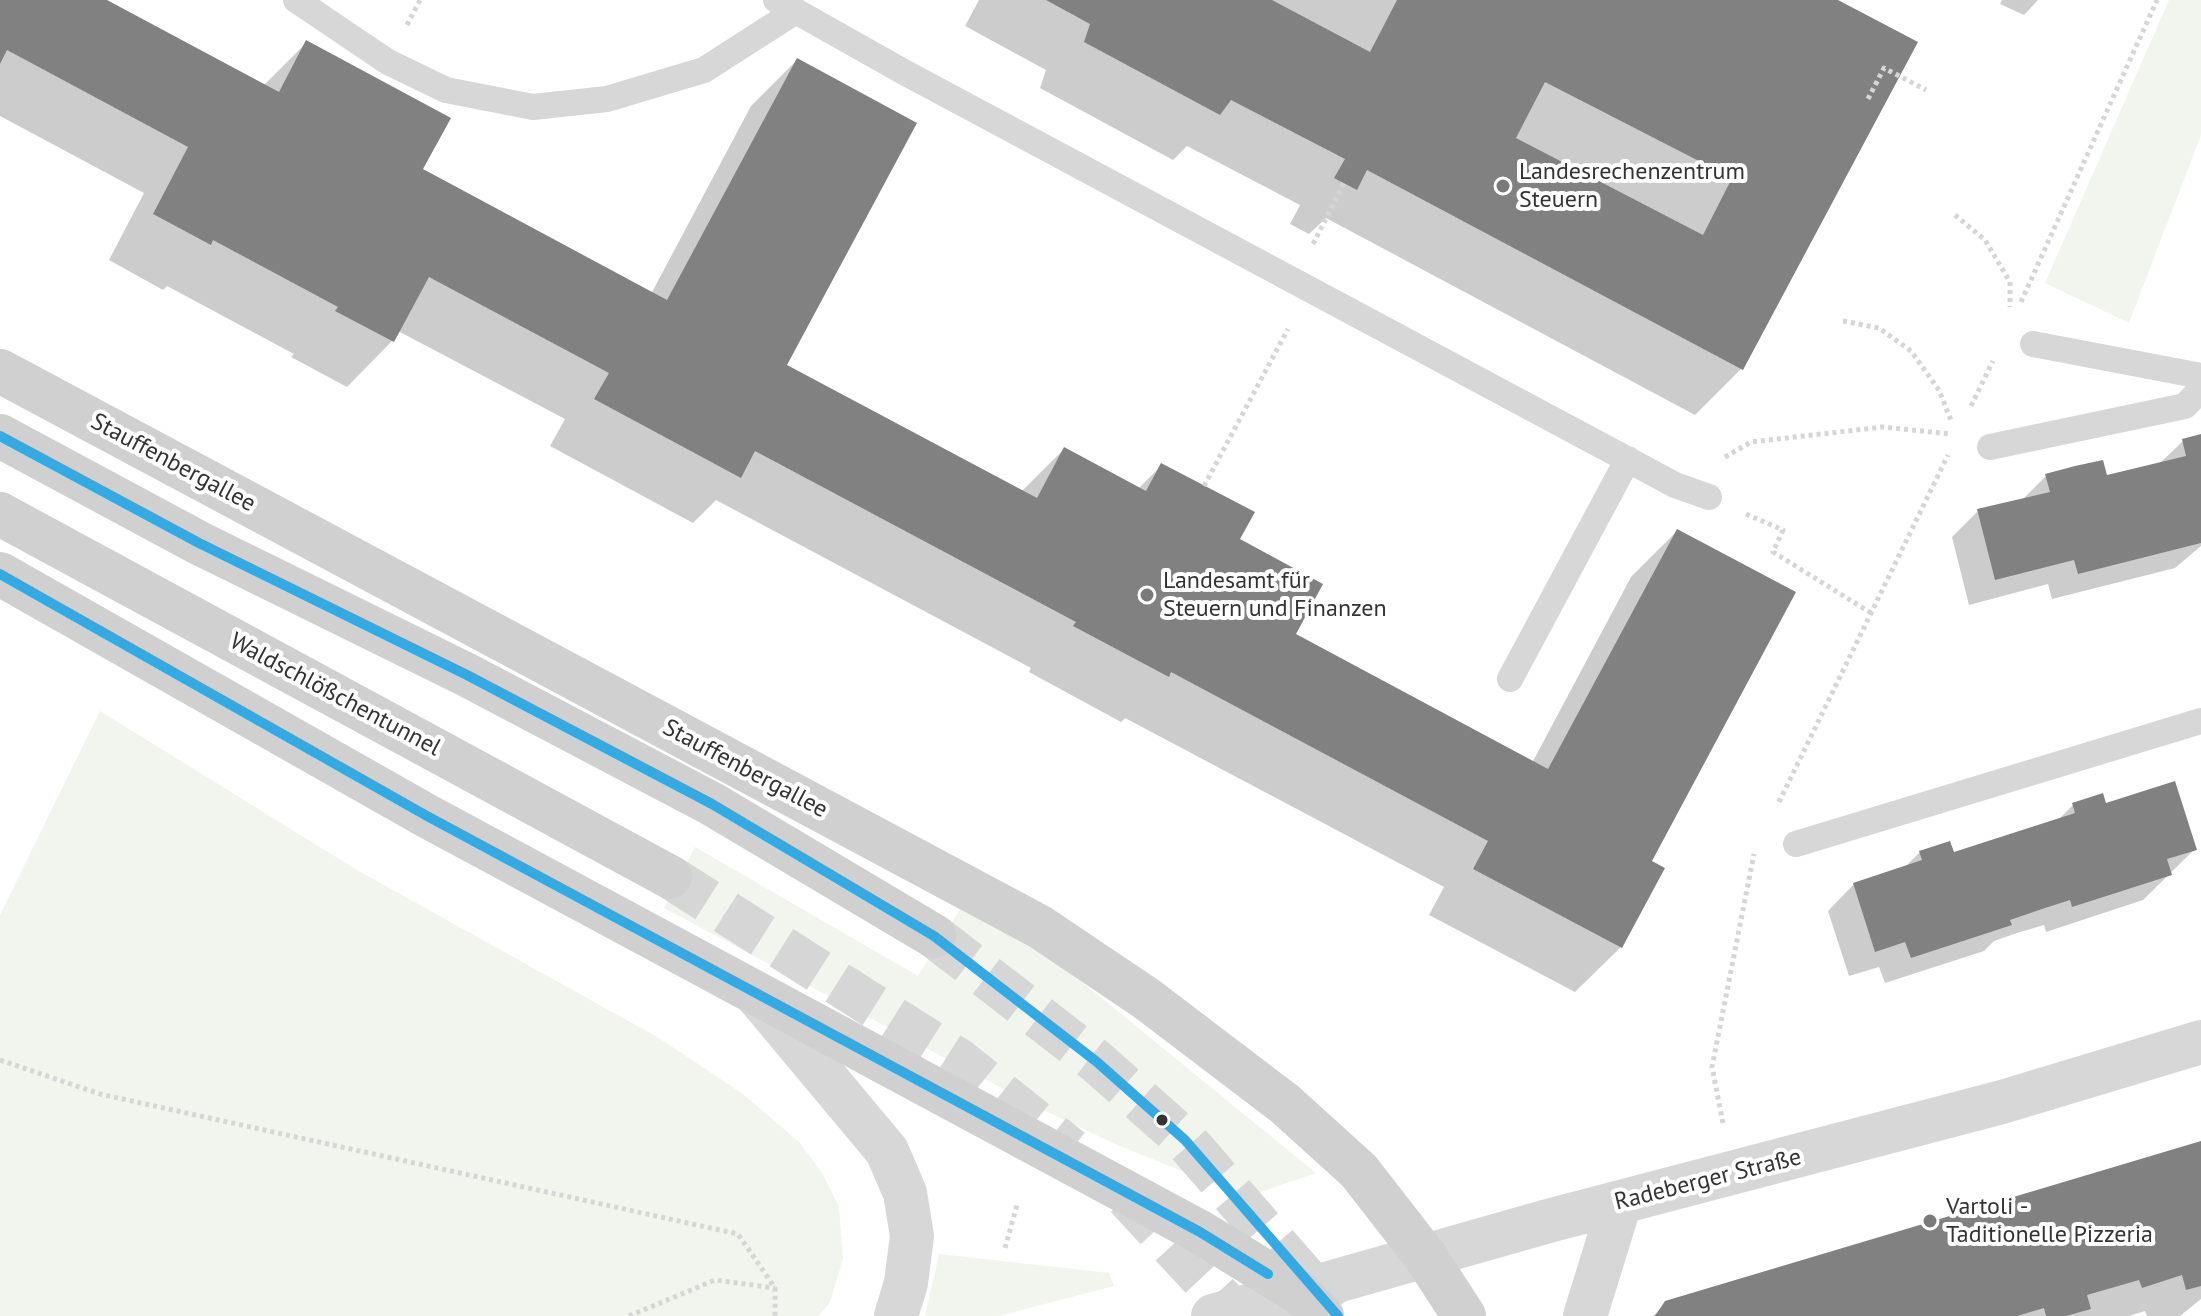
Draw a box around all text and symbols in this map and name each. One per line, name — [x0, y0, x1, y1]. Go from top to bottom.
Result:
place label: Landesrechenzentrum Steuern — [1519, 158, 1745, 214]
marker: Landesrechenzentrum Steuern — [1494, 177, 1512, 195]
street label: Stauffenbergallee — [86, 407, 260, 519]
place label: Landesamt für Steuern und Finanzen — [1163, 567, 1387, 623]
marker: Landesamt für Steuern und Finanzen — [1138, 586, 1156, 604]
street label: Waldschlößchentunnel — [225, 627, 445, 763]
street label: Stauffenbergallee — [658, 713, 832, 825]
unlabelled marker — [1154, 1112, 1170, 1128]
street label: Radeberger Straße — [1612, 1143, 1804, 1217]
place label: Vartoli - Taditionelle Pizzeria — [1946, 1193, 2153, 1249]
marker: Vartoli - Taditionelle Pizzeria — [1921, 1212, 1939, 1230]

